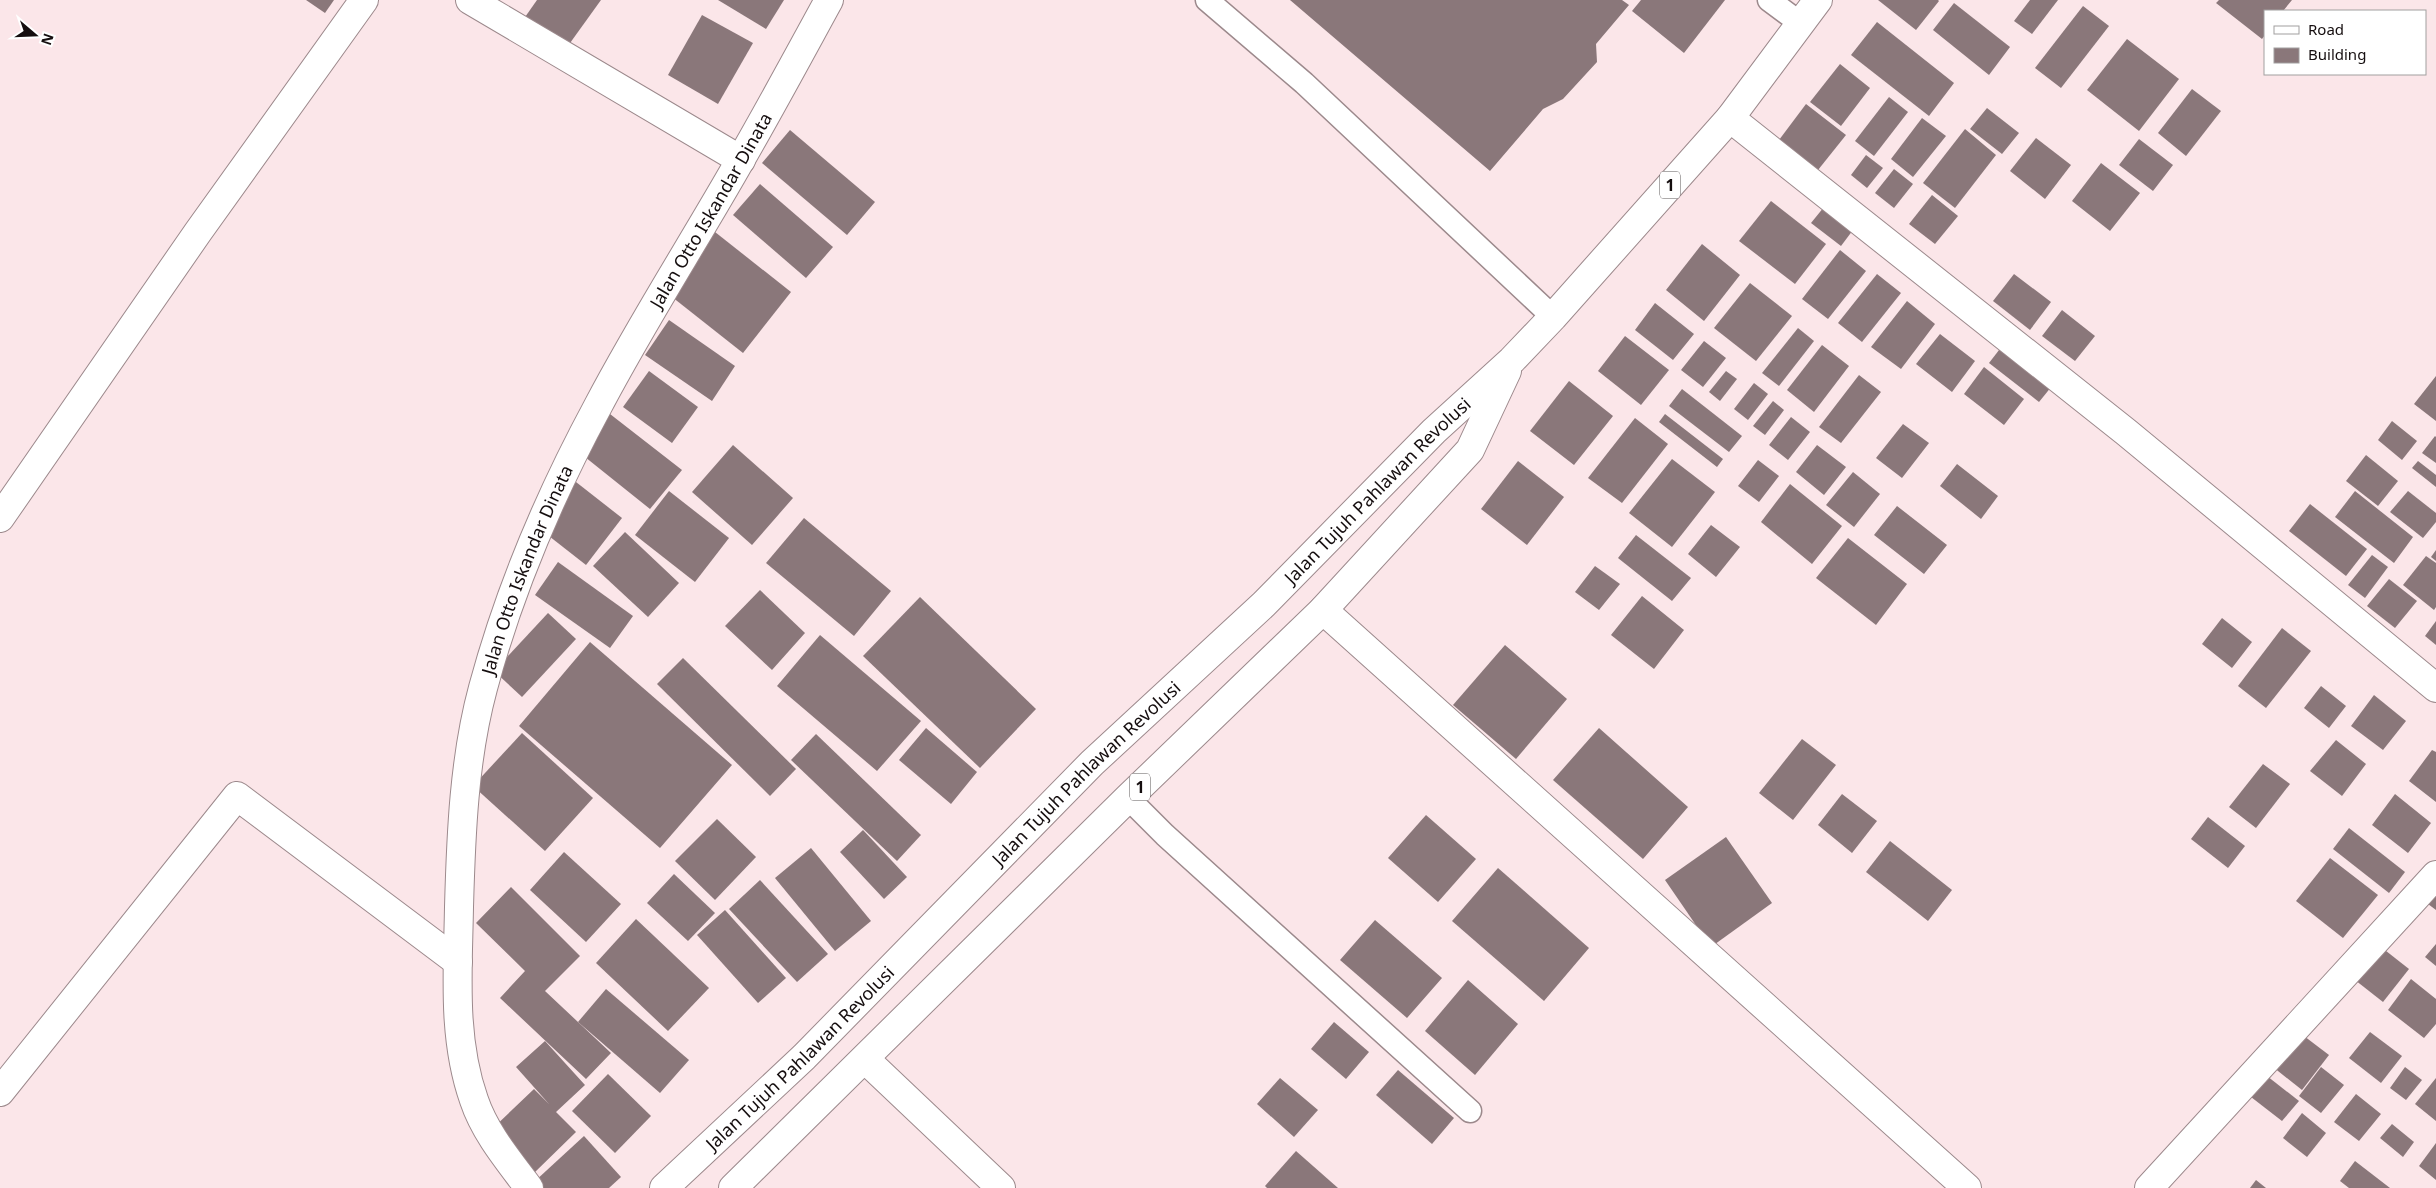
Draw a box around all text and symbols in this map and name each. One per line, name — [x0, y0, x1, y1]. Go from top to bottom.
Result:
north arrow — [10, 10, 60, 60]
legend — [2264, 10, 2426, 75]
text: Road — [2308, 19, 2344, 39]
text: N — [37, 31, 59, 48]
text: Building — [2308, 44, 2366, 64]
street label: Jalan Otto Iskandar Dinata — [643, 108, 777, 314]
road number: 1 — [1660, 172, 1680, 198]
street label: Jalan Tujuh Pahlawan Revolusi — [1277, 392, 1475, 590]
street label: Jalan Otto Iskandar Dinata — [475, 461, 578, 679]
street label: Jalan Tujuh Pahlawan Revolusi — [985, 675, 1185, 872]
road number: 1 — [1130, 774, 1150, 800]
street label: Jalan Tujuh Pahlawan Revolusi — [699, 960, 899, 1157]

